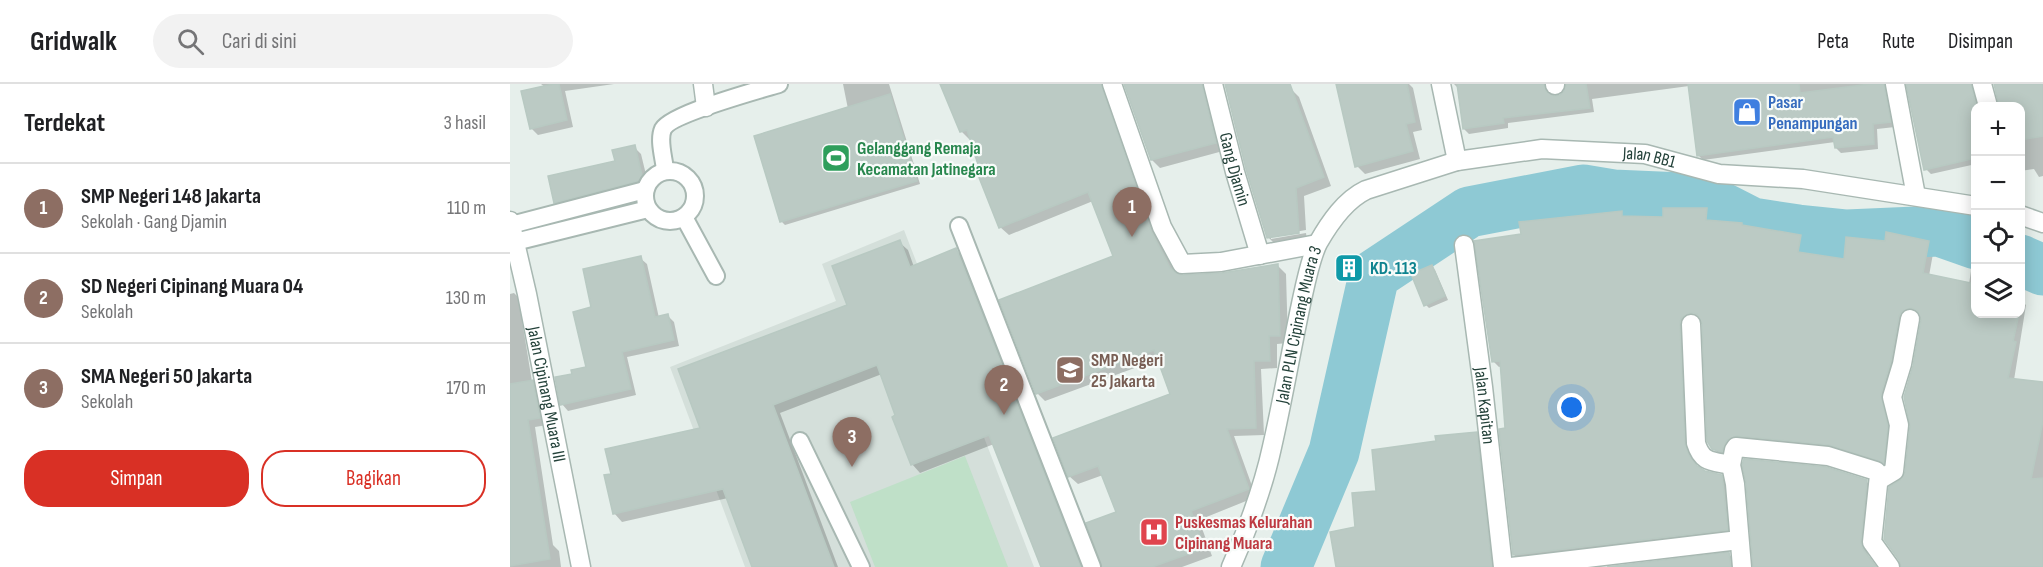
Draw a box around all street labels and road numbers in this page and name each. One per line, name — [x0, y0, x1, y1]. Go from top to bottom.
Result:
street label: Gang Djamin — [1215, 130, 1255, 208]
street label: Jalan BB1 — [1621, 142, 1679, 173]
street label: Jalan PLN Cipinang Muara 3 — [1271, 243, 1326, 406]
street label: Jalan Cipinang Muara III — [523, 324, 570, 464]
street label: Jalan Kapitan — [1470, 365, 1500, 445]

